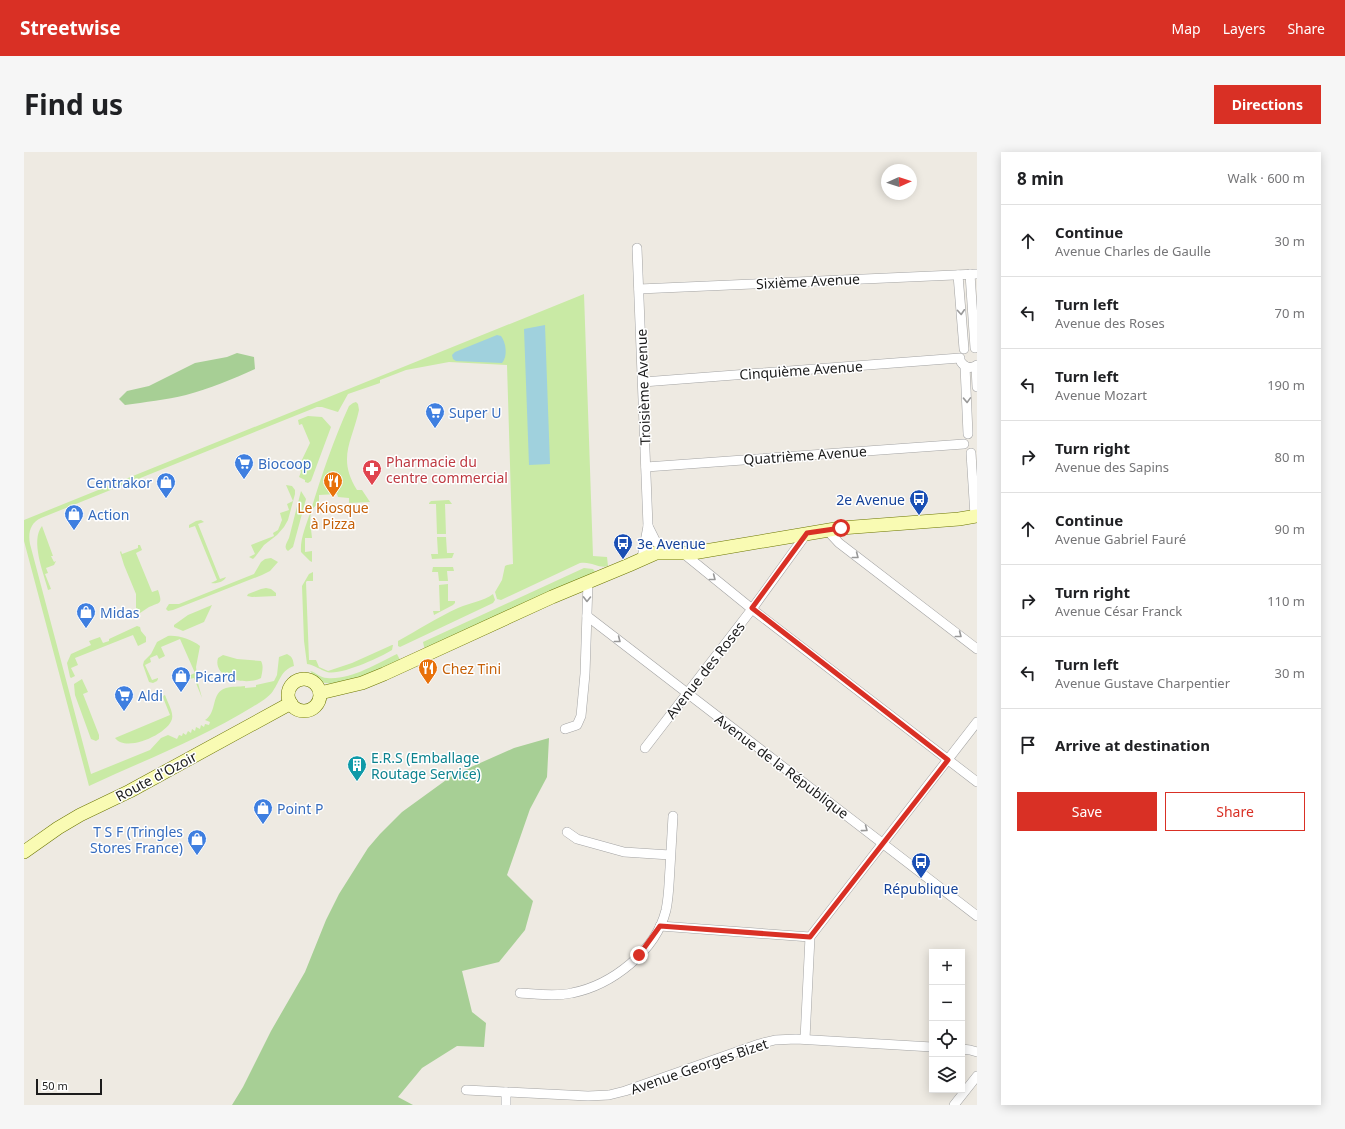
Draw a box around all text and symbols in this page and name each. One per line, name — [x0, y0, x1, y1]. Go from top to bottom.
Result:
text: Streetwise — [20, 15, 121, 41]
text: Map — [1172, 19, 1201, 38]
text: Layers — [1223, 19, 1265, 38]
text: Share — [1287, 19, 1325, 38]
text: Find us — [24, 85, 123, 123]
button: Directions — [1214, 85, 1321, 124]
north arrow — [881, 164, 917, 200]
text: 8 min — [1017, 167, 1064, 190]
text: Walk · 600 m — [1227, 169, 1305, 187]
text: Continue — [1055, 222, 1123, 242]
icon: ahead — [1017, 230, 1039, 252]
text: 30 m — [1275, 232, 1305, 250]
text: Avenue Charles de Gaulle — [1055, 242, 1211, 260]
street label: Sixième Avenue — [756, 269, 861, 293]
text: Turn left — [1055, 294, 1119, 314]
icon: left — [1017, 302, 1039, 324]
text: 70 m — [1275, 304, 1305, 322]
one-way arrow — [957, 309, 966, 315]
text: Avenue des Roses — [1055, 314, 1165, 332]
street label: Troisième Avenue — [631, 328, 655, 446]
street label: Cinquième Avenue — [739, 356, 863, 384]
text: Turn left — [1055, 366, 1119, 386]
icon: left — [1017, 374, 1039, 396]
text: 190 m — [1267, 376, 1305, 394]
text: Avenue Mozart — [1055, 386, 1147, 404]
one-way arrow — [962, 397, 971, 403]
supermarket icon: Super U — [424, 401, 446, 429]
place label: Super U — [449, 403, 502, 422]
text: Turn right — [1055, 438, 1130, 458]
street label: Quatrième Avenue — [743, 441, 867, 469]
icon: right — [1017, 446, 1039, 468]
text: 80 m — [1275, 448, 1305, 466]
supermarket icon: Biocoop — [233, 452, 255, 480]
place label: Pharmacie du centre commercial — [386, 452, 508, 487]
place label: Biocoop — [258, 454, 311, 473]
pharmacy icon: Pharmacie du centre commercial — [361, 458, 383, 486]
text: Avenue des Sapins — [1055, 458, 1169, 476]
restaurant icon: Le Kiosque à Pizza — [322, 470, 344, 498]
shop icon: Centrakor — [155, 471, 177, 499]
place label: Centrakor — [86, 473, 152, 492]
bus stop icon: 2e Avenue — [908, 488, 930, 516]
place label: 2e Avenue — [836, 490, 905, 509]
place label: Le Kiosque à Pizza — [297, 498, 369, 533]
shop icon: Action — [63, 503, 85, 531]
place label: Action — [88, 505, 129, 524]
text: Continue — [1055, 510, 1123, 530]
icon: ahead — [1017, 518, 1039, 540]
route start — [832, 519, 850, 537]
text: 90 m — [1275, 520, 1305, 538]
text: Avenue Gabriel Fauré — [1055, 530, 1186, 548]
bus stop icon: 3e Avenue — [612, 532, 634, 560]
place label: 3e Avenue — [637, 534, 706, 553]
one-way arrow — [852, 551, 859, 559]
one-way arrow — [708, 573, 715, 580]
text: Turn right — [1055, 582, 1130, 602]
icon: right — [1017, 590, 1039, 612]
text: 110 m — [1267, 592, 1305, 610]
one-way arrow — [583, 596, 591, 602]
shop icon: Midas — [75, 601, 97, 629]
text: Avenue César Franck — [1055, 602, 1182, 620]
place label: Midas — [100, 603, 140, 622]
street label: Avenue des Roses — [661, 617, 749, 722]
one-way arrow — [955, 631, 962, 638]
one-way arrow — [613, 635, 620, 642]
text: Turn left — [1055, 654, 1119, 674]
restaurant icon: Chez Tini — [417, 657, 439, 685]
place label: Chez Tini — [442, 659, 501, 678]
icon: left — [1017, 662, 1039, 684]
text: 30 m — [1275, 664, 1305, 682]
shop icon: Picard — [170, 665, 192, 693]
place label: Picard — [195, 667, 236, 686]
text: Avenue Gustave Charpentier — [1055, 674, 1230, 692]
supermarket icon: Aldi — [113, 684, 135, 712]
place label: Aldi — [138, 686, 163, 705]
street label: Avenue de la République — [711, 709, 853, 823]
icon: arrive — [1017, 734, 1039, 756]
text: Arrive at destination — [1055, 735, 1210, 755]
street label: Route d'Ozoir — [112, 746, 200, 805]
place label: E.R.S (Emballage Routage Service) — [371, 748, 481, 783]
building icon: E.R.S (Emballage Routage Service) — [346, 754, 368, 782]
button: Save — [1017, 792, 1157, 831]
button: Share — [1165, 792, 1305, 831]
shop icon: Point P — [252, 797, 274, 825]
place label: Point P — [277, 799, 323, 818]
place label: T S F (Tringles Stores France) — [90, 822, 183, 857]
one-way arrow — [861, 825, 868, 832]
shop icon: T S F (Tringles Stores France) — [186, 828, 208, 856]
bus stop icon: République — [910, 851, 932, 879]
place label: République — [884, 879, 959, 898]
route end — [630, 946, 648, 964]
map controls — [929, 949, 965, 1093]
button: + — [929, 949, 965, 985]
button: − — [929, 985, 965, 1021]
button: locate — [929, 1021, 965, 1057]
street label: Avenue Georges Bizet — [628, 1034, 770, 1098]
button: layers — [929, 1057, 965, 1093]
scale bar — [36, 1077, 102, 1096]
text: 50 m — [42, 1078, 68, 1093]

